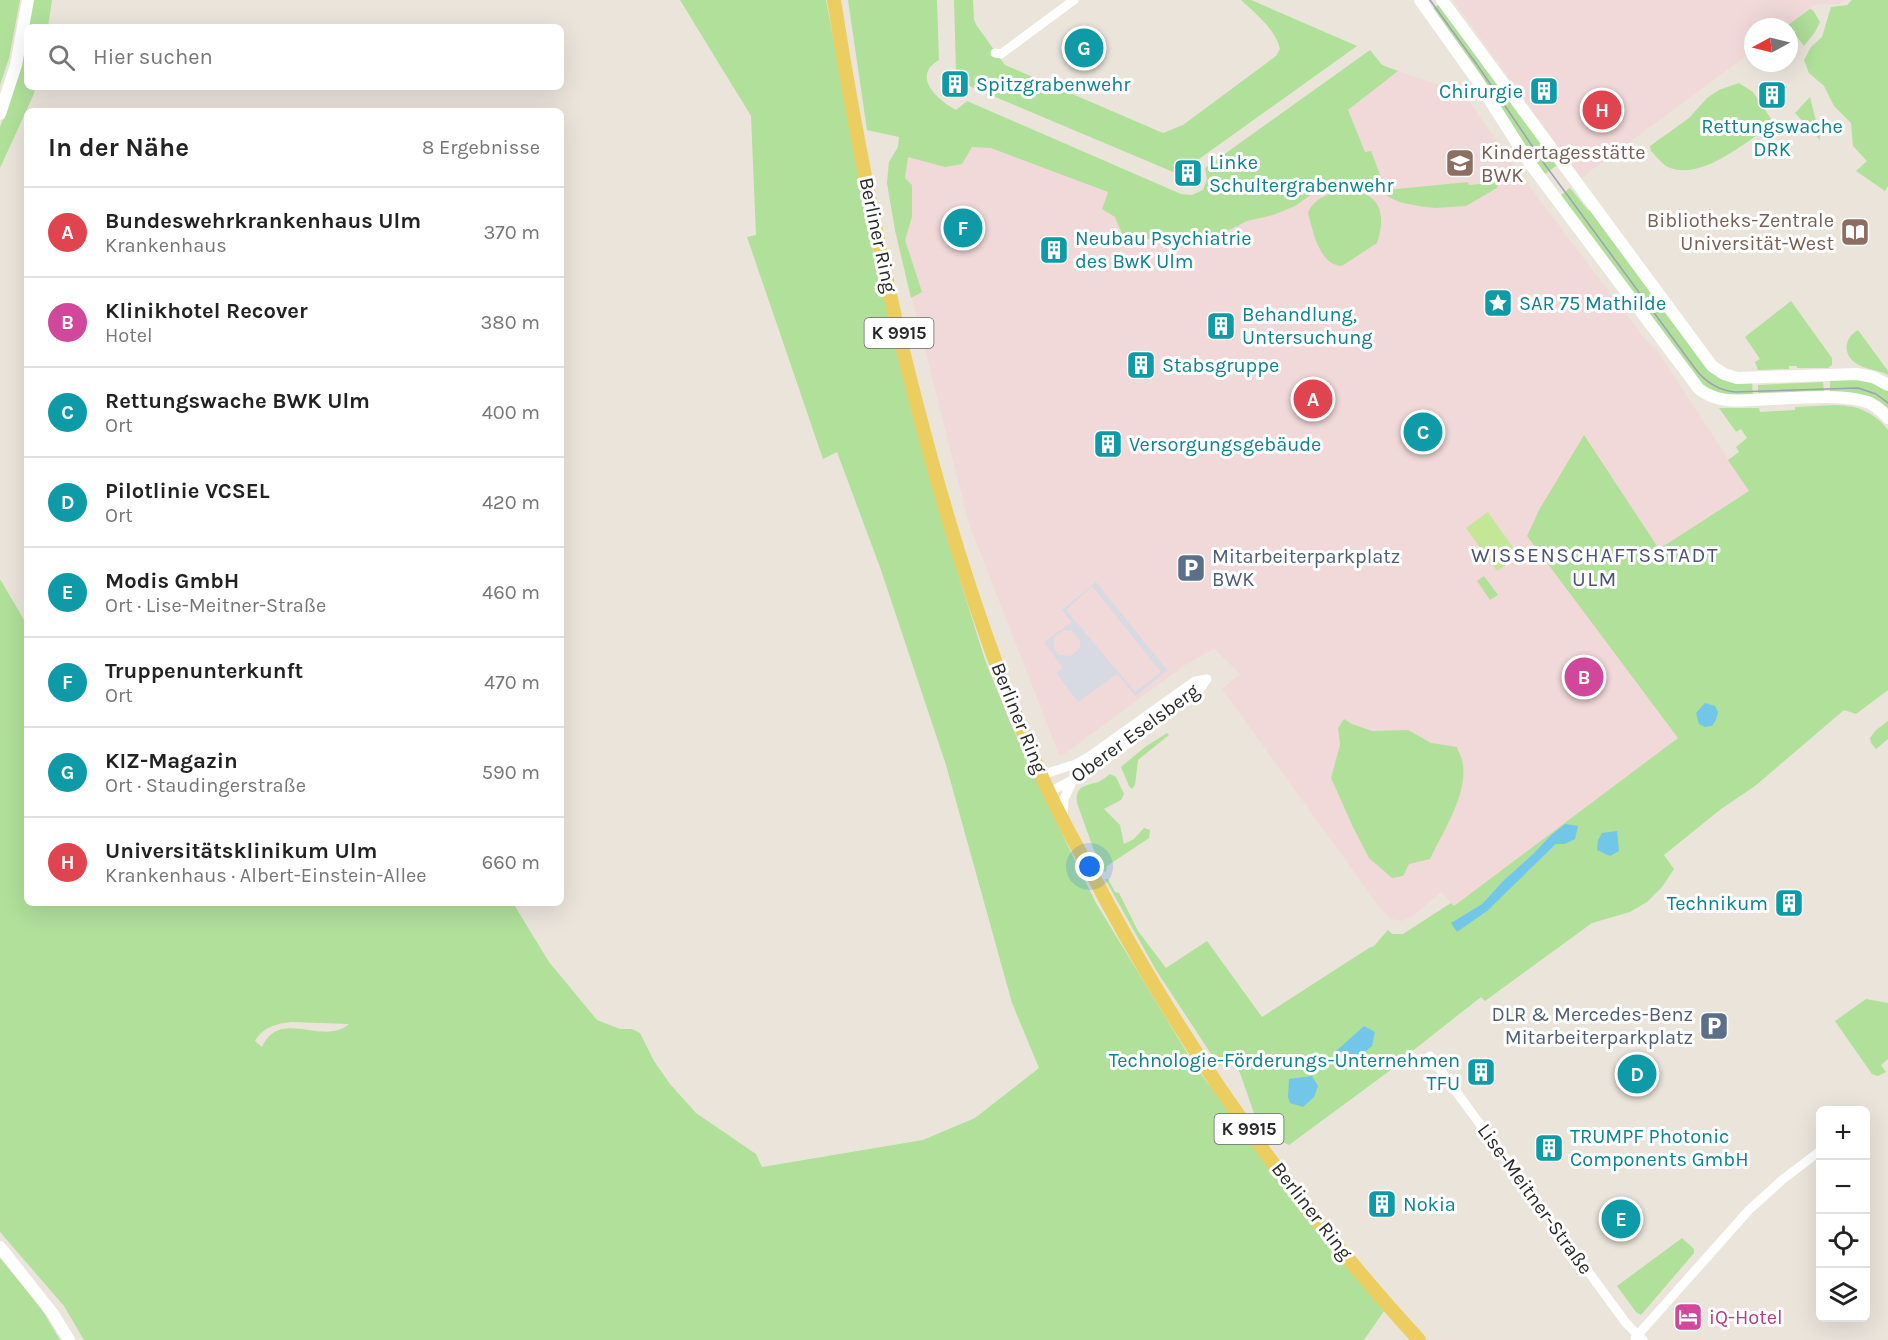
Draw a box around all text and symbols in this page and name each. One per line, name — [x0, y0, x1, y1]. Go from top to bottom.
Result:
north arrow — [1744, 18, 1798, 72]
search box — [24, 24, 564, 90]
pin: G — [1064, 26, 1104, 70]
icon: search — [45, 41, 78, 74]
text: Hier suchen — [93, 44, 213, 70]
building icon: Spitzgrabenwehr — [939, 68, 971, 100]
place label: Spitzgrabenwehr — [976, 73, 1131, 96]
building icon: Chirurgie — [1528, 75, 1560, 107]
building icon: Rettungswache DRK — [1756, 79, 1788, 111]
place label: Chirurgie — [1439, 80, 1523, 103]
pin: H — [1582, 88, 1622, 132]
place label: Rettungswache DRK — [1701, 115, 1843, 161]
text: In der Nähe — [48, 132, 189, 163]
text: 8 Ergebnisse — [422, 136, 540, 159]
place label: Kindertagesstätte BWK — [1481, 141, 1645, 187]
school or university icon: Kindertagesstätte BWK — [1444, 147, 1476, 179]
place label: Linke Schultergrabenwehr — [1209, 151, 1394, 197]
building icon: Linke Schultergrabenwehr — [1172, 157, 1204, 189]
street label: Berliner Ring — [855, 175, 901, 295]
pin: F — [944, 206, 982, 250]
text: Bundeswehrkrankenhaus Ulm — [105, 208, 421, 234]
place label: Bibliotheks-Zentrale Universität-West — [1647, 209, 1834, 255]
library icon: Bibliotheks-Zentrale Universität-West — [1839, 216, 1871, 248]
text: A — [61, 221, 74, 244]
text: 370 m — [483, 221, 540, 244]
place label: Neubau Psychiatrie des BwK Ulm — [1075, 227, 1252, 273]
text: Krankenhaus — [105, 234, 227, 257]
building icon: Neubau Psychiatrie des BwK Ulm — [1038, 234, 1070, 266]
place icon: SAR 75 Mathilde — [1482, 287, 1514, 319]
place label: SAR 75 Mathilde — [1519, 292, 1666, 315]
text: Klinikhotel Recover — [105, 298, 308, 324]
place label: Behandlung, Untersuchung — [1242, 303, 1373, 349]
building icon: Behandlung, Untersuchung — [1205, 310, 1237, 342]
text: B — [61, 311, 74, 334]
text: 380 m — [481, 311, 540, 334]
road number: K 9915 — [864, 318, 934, 348]
text: Hotel — [105, 324, 153, 347]
building icon: Stabsgruppe — [1125, 349, 1157, 381]
place label: Stabsgruppe — [1162, 354, 1279, 377]
pin: A — [1294, 376, 1332, 422]
text: Rettungswache BWK Ulm — [105, 388, 370, 414]
text: C — [61, 401, 74, 424]
text: 400 m — [482, 401, 540, 424]
pin: C — [1404, 410, 1442, 454]
text: Ort — [105, 414, 133, 437]
building icon: Versorgungsgebäude — [1092, 428, 1124, 460]
place label: Versorgungsgebäude — [1129, 433, 1321, 456]
text: Pilotlinie VCSEL — [105, 478, 270, 504]
text: D — [61, 491, 74, 514]
text: 420 m — [482, 491, 540, 514]
text: Ort — [105, 504, 133, 527]
district label: WISSENSCHAFTSSTADT ULM — [1471, 543, 1719, 591]
place label: Mitarbeiterparkplatz BWK — [1212, 545, 1400, 591]
parking icon: Mitarbeiterparkplatz BWK — [1175, 552, 1207, 584]
text: Modis GmbH — [105, 568, 239, 594]
text: E — [62, 581, 73, 604]
text: 460 m — [482, 581, 540, 604]
text: Ort · Lise-Meitner-Straße — [105, 594, 326, 617]
pin: B — [1564, 654, 1604, 700]
text: Truppenunterkunft — [105, 658, 303, 684]
street label: Berliner Ring — [986, 659, 1052, 777]
text: F — [62, 671, 73, 694]
text: 470 m — [484, 671, 540, 694]
street label: Oberer Eselsberg — [1066, 679, 1204, 787]
text: Ort — [105, 684, 133, 707]
text: KIZ-Magazin — [105, 748, 238, 774]
text: G — [61, 761, 74, 784]
text: 590 m — [482, 761, 540, 784]
text: Ort · Staudingerstraße — [105, 774, 306, 797]
text: Universitätsklinikum Ulm — [105, 838, 377, 864]
text: H — [60, 851, 75, 874]
text: 660 m — [482, 851, 540, 874]
your location — [1075, 852, 1104, 881]
text: Krankenhaus · Albert-Einstein-Allee — [105, 864, 427, 887]
building icon: Technikum — [1773, 887, 1805, 919]
place label: Technikum — [1667, 892, 1768, 915]
place label: DLR & Mercedes-Benz Mitarbeiterparkplatz — [1492, 1003, 1693, 1049]
parking icon: DLR & Mercedes-Benz Mitarbeiterparkplatz — [1698, 1010, 1730, 1042]
place label: Technologie-Förderungs-Unternehmen TFU — [1109, 1049, 1460, 1095]
pin: D — [1618, 1052, 1656, 1096]
building icon: Technologie-Förderungs-Unternehmen TFU — [1465, 1056, 1497, 1088]
map controls — [1816, 1106, 1870, 1322]
button: + — [1816, 1106, 1870, 1160]
road number: K 9915 — [1214, 1114, 1284, 1144]
street label: Lise-Meitner-Straße — [1473, 1119, 1597, 1279]
place label: TRUMPF Photonic Components GmbH — [1570, 1125, 1749, 1171]
building icon: TRUMPF Photonic Components GmbH — [1533, 1132, 1565, 1164]
street label: Berliner Ring — [1267, 1158, 1357, 1264]
button: − — [1816, 1160, 1870, 1214]
building icon: Nokia — [1366, 1188, 1398, 1220]
place label: Nokia — [1403, 1193, 1456, 1216]
pin: E — [1602, 1196, 1640, 1242]
button: locate — [1816, 1214, 1870, 1268]
button: layers — [1816, 1268, 1870, 1322]
hotel icon: iQ-Hotel — [1672, 1301, 1704, 1333]
place label: iQ-Hotel — [1709, 1306, 1783, 1329]

